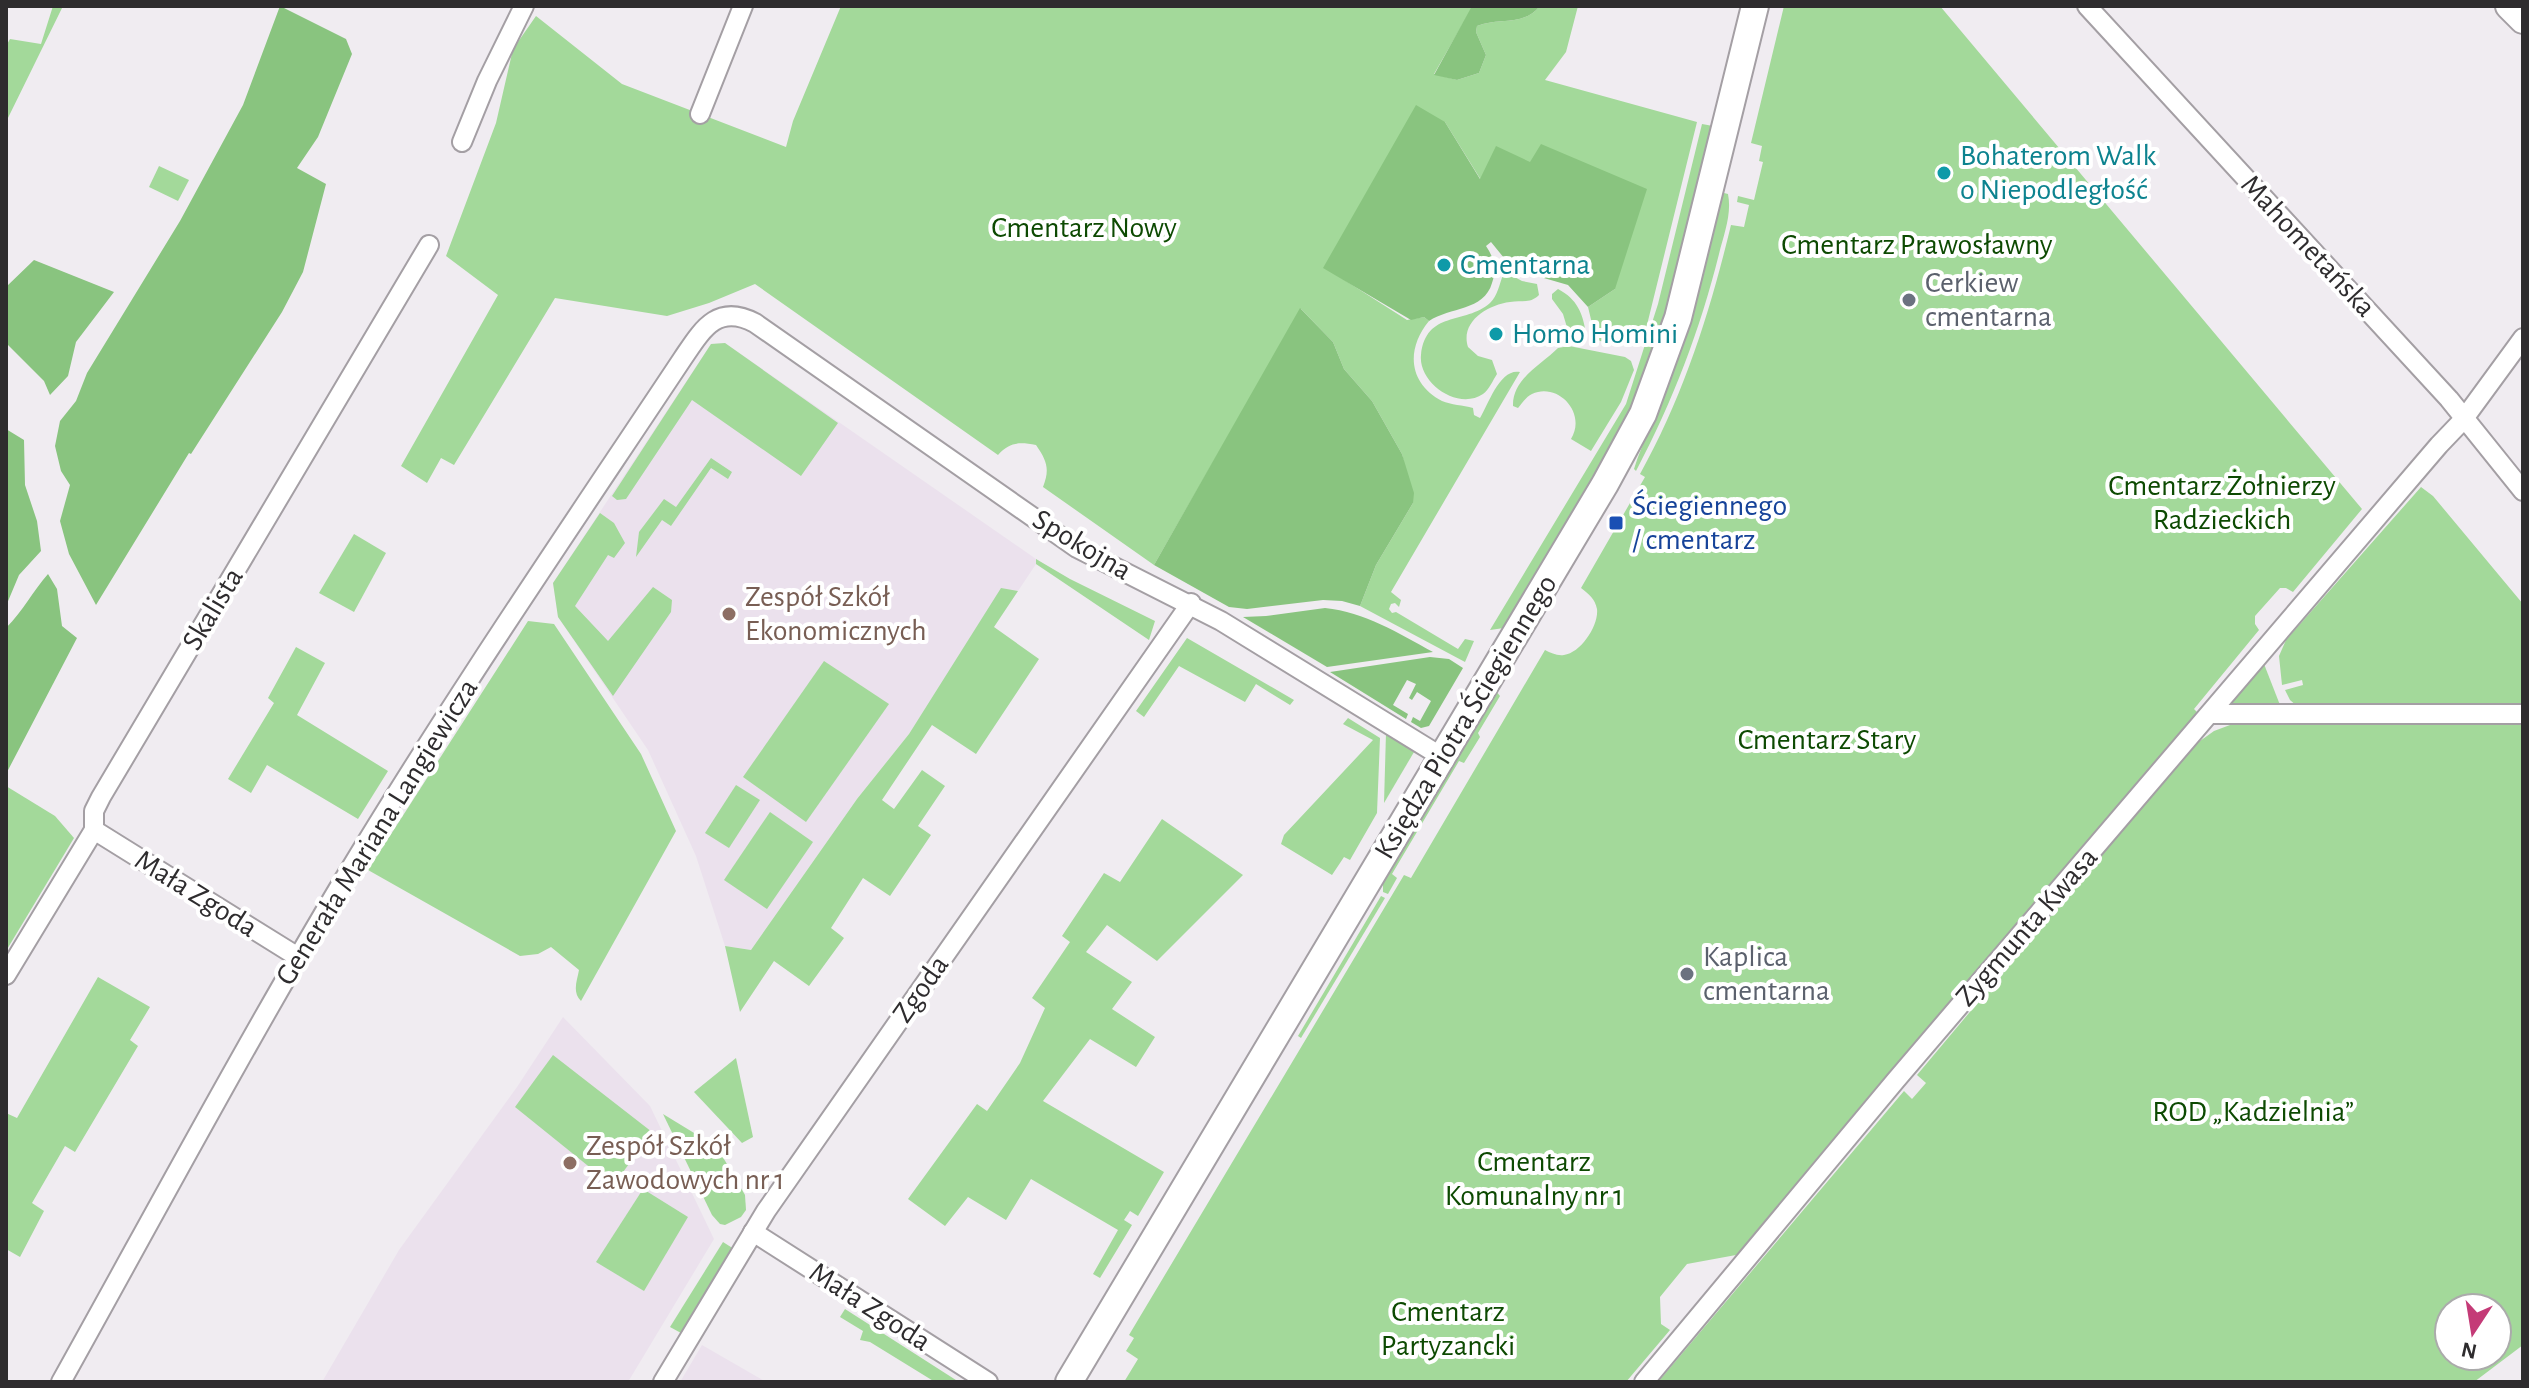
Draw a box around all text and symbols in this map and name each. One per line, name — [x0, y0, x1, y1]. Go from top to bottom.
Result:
place label: Bohaterom Walk o Niepodległość — [1960, 141, 2156, 205]
marker: Bohaterom Walk o Niepodległość — [1935, 164, 1953, 182]
street label: Mahometańska — [2235, 169, 2381, 323]
park label: Cmentarz Nowy — [991, 213, 1177, 243]
park label: Cmentarz Prawosławny — [1781, 230, 2053, 260]
place label: Cmentarna — [1460, 250, 1590, 280]
marker: Cmentarna — [1435, 256, 1453, 274]
place label: Cerkiew cmentarna — [1925, 268, 2052, 332]
marker: Cerkiew cmentarna — [1900, 291, 1918, 309]
place label: Homo Homini — [1512, 319, 1678, 349]
marker: Homo Homini — [1487, 325, 1505, 343]
park label: Cmentarz Żołnierzy Radzieckich — [2108, 469, 2336, 535]
place label: Ściegiennego / cmentarz — [1632, 488, 1787, 555]
street label: Spokojna — [1027, 504, 1137, 586]
marker: Ściegiennego / cmentarz — [1607, 514, 1625, 532]
street label: Skalista — [177, 563, 249, 655]
street label: Księdza Piotra Ściegiennego — [1367, 568, 1563, 864]
place label: Zespół Szkół Ekonomicznych — [745, 582, 927, 646]
marker: Zespół Szkół Ekonomicznych — [720, 605, 738, 623]
street label: Generała Mariana Langiewicza — [270, 674, 484, 990]
park label: Cmentarz Stary — [1738, 725, 1916, 755]
street label: Zygmunta Kwasa — [1950, 842, 2104, 1012]
street label: Mała Zgoda — [130, 845, 262, 943]
place label: Kaplica cmentarna — [1703, 942, 1830, 1006]
street label: Zgoda — [887, 950, 955, 1028]
marker: Kaplica cmentarna — [1678, 965, 1696, 983]
park label: ROD „Kadzielnia” — [2152, 1097, 2354, 1127]
place label: Zespół Szkół Zawodowych nr 1 — [586, 1131, 785, 1195]
park label: Cmentarz Komunalny nr 1 — [1445, 1147, 1623, 1211]
marker: Zespół Szkół Zawodowych nr 1 — [561, 1154, 579, 1172]
street label: Mała Zgoda — [804, 1257, 936, 1357]
north arrow — [2433, 1292, 2513, 1372]
park label: Cmentarz Partyzancki — [1381, 1297, 1515, 1361]
text: N — [2459, 1338, 2479, 1363]

